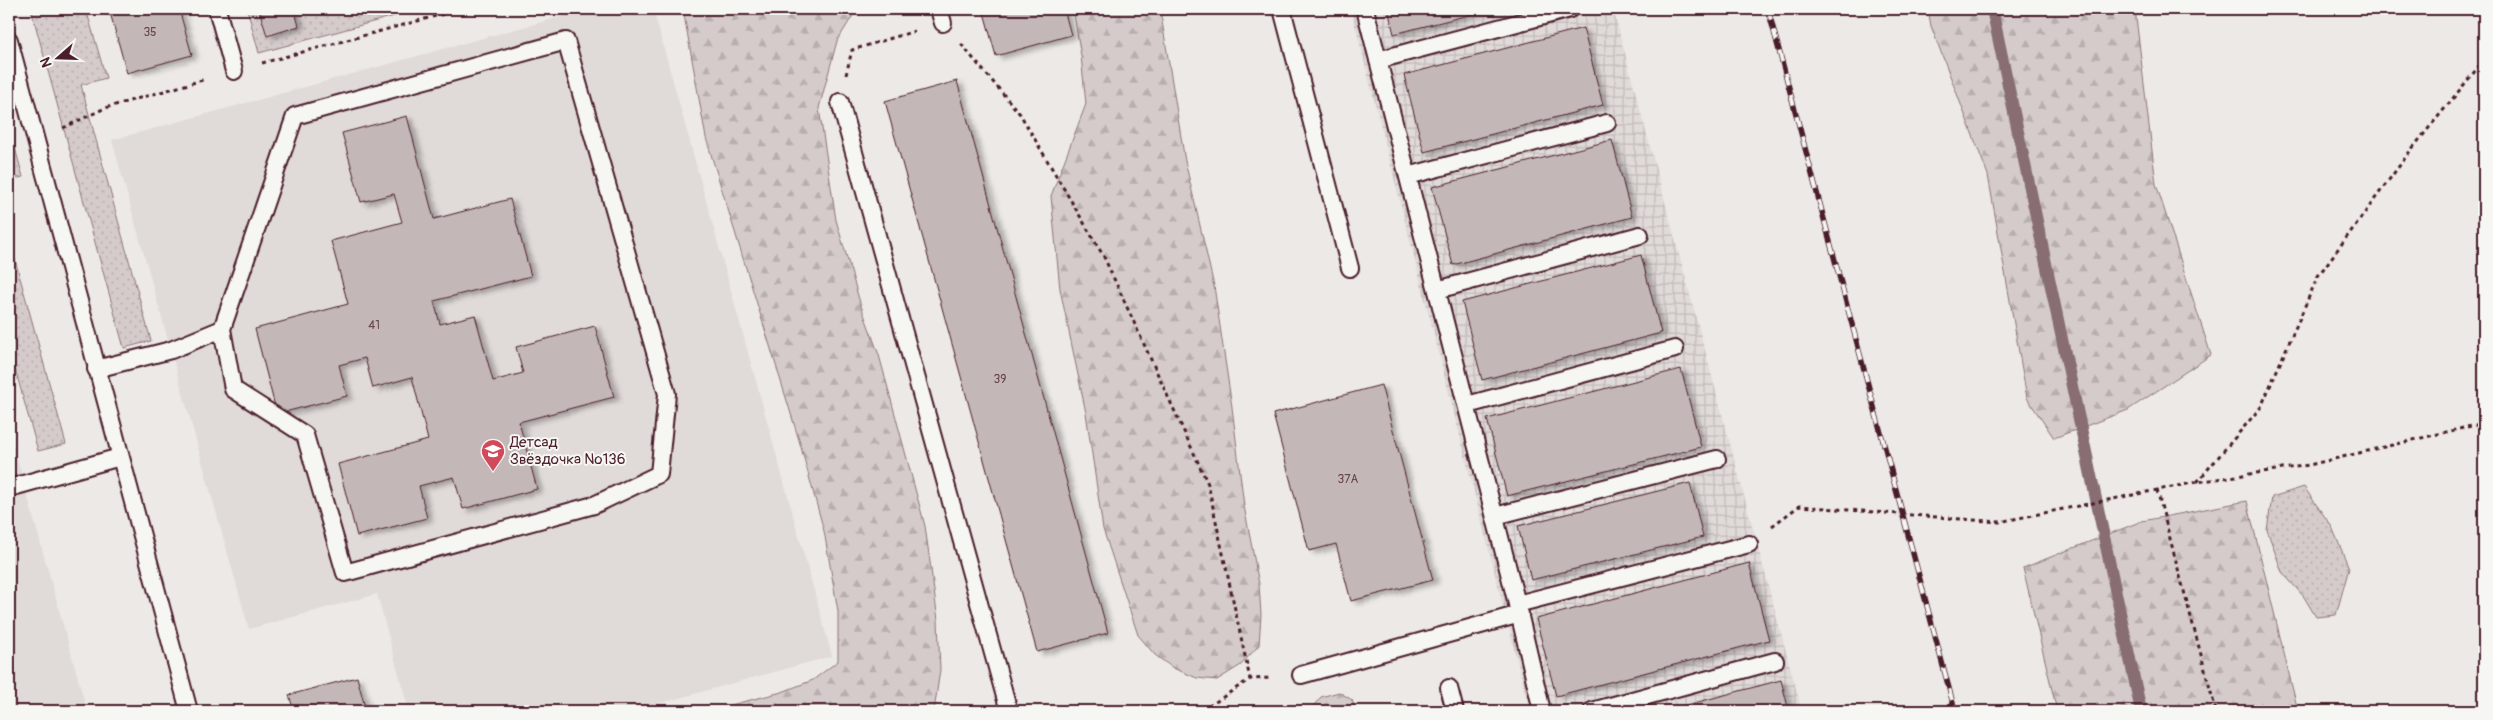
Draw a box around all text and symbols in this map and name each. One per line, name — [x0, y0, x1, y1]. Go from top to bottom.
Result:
house number: 35 — [143, 25, 157, 40]
north arrow — [32, 32, 82, 82]
text: N — [37, 55, 56, 70]
house number: 41 — [368, 318, 380, 333]
house number: 39 — [994, 372, 1006, 387]
place label: Детсад Звёздочка №136 — [509, 433, 625, 469]
school or university icon: Детсад Звёздочка №136 — [480, 438, 506, 472]
house number: 37А — [1338, 472, 1359, 487]

